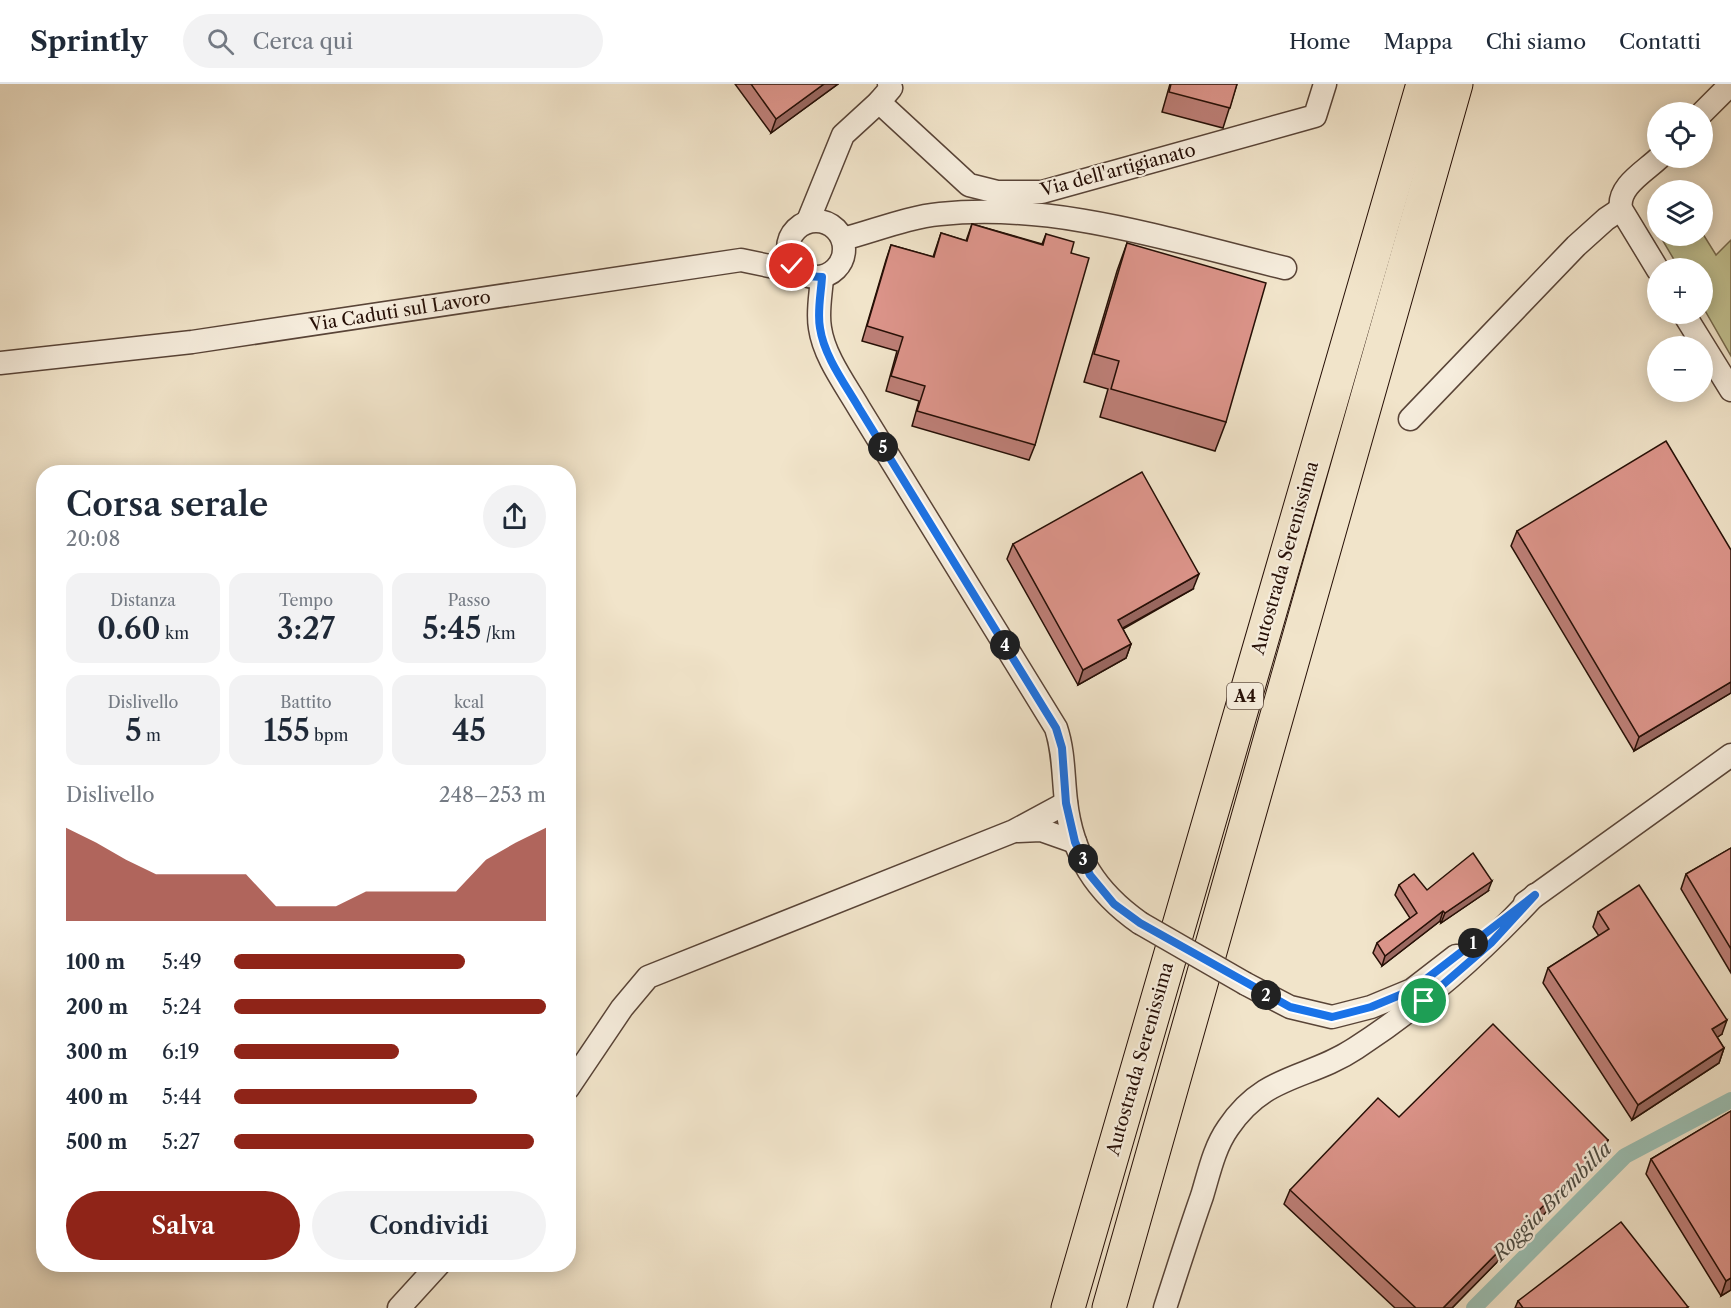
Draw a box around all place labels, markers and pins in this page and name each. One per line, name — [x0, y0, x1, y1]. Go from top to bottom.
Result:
pin — [766, 240, 817, 291]
pin: 5 — [868, 432, 898, 462]
pin: 4 — [990, 630, 1020, 660]
pin: 3 — [1068, 844, 1098, 874]
pin: 1 — [1458, 928, 1488, 958]
pin — [1398, 975, 1449, 1026]
pin: 2 — [1251, 980, 1281, 1010]

